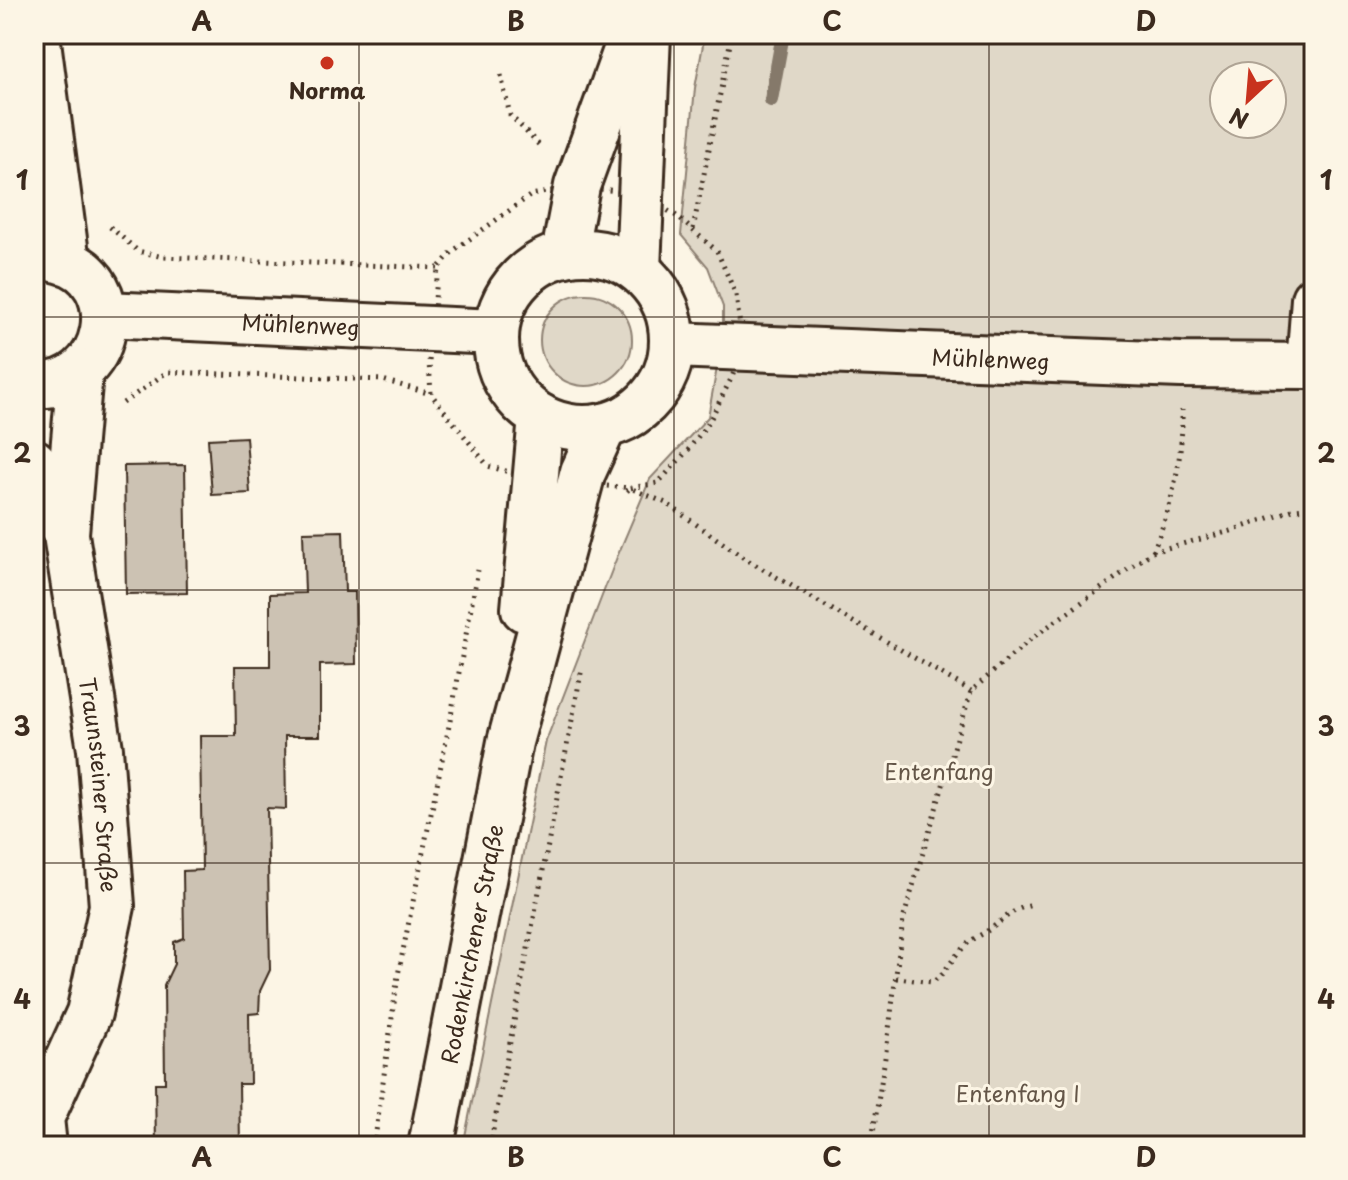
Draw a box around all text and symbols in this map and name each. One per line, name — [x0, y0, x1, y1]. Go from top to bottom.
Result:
text: A — [192, 1, 212, 40]
text: B — [507, 1, 525, 40]
text: C — [822, 1, 842, 40]
text: D — [1136, 1, 1156, 40]
marker: Norma — [318, 54, 336, 72]
north arrow — [1208, 60, 1288, 140]
place label: Norma — [289, 73, 366, 106]
text: N — [1224, 101, 1254, 138]
text: 1 — [16, 160, 28, 199]
text: 1 — [1320, 160, 1332, 199]
street label: Mühlenweg — [241, 304, 361, 342]
street label: Mühlenweg — [931, 339, 1050, 376]
text: 2 — [13, 433, 31, 472]
text: 2 — [1317, 433, 1335, 472]
street label: Traunsteiner Straße — [72, 675, 127, 893]
text: 3 — [13, 706, 31, 745]
text: 3 — [1317, 706, 1335, 745]
park label: Entenfang — [884, 754, 994, 787]
street label: Rodenkirchener Straße — [431, 821, 510, 1066]
text: 4 — [13, 979, 31, 1018]
text: 4 — [1317, 979, 1335, 1018]
park label: Entenfang I — [956, 1076, 1080, 1109]
text: A — [192, 1137, 212, 1176]
text: B — [507, 1137, 525, 1176]
text: C — [822, 1137, 842, 1176]
text: D — [1136, 1137, 1156, 1176]

